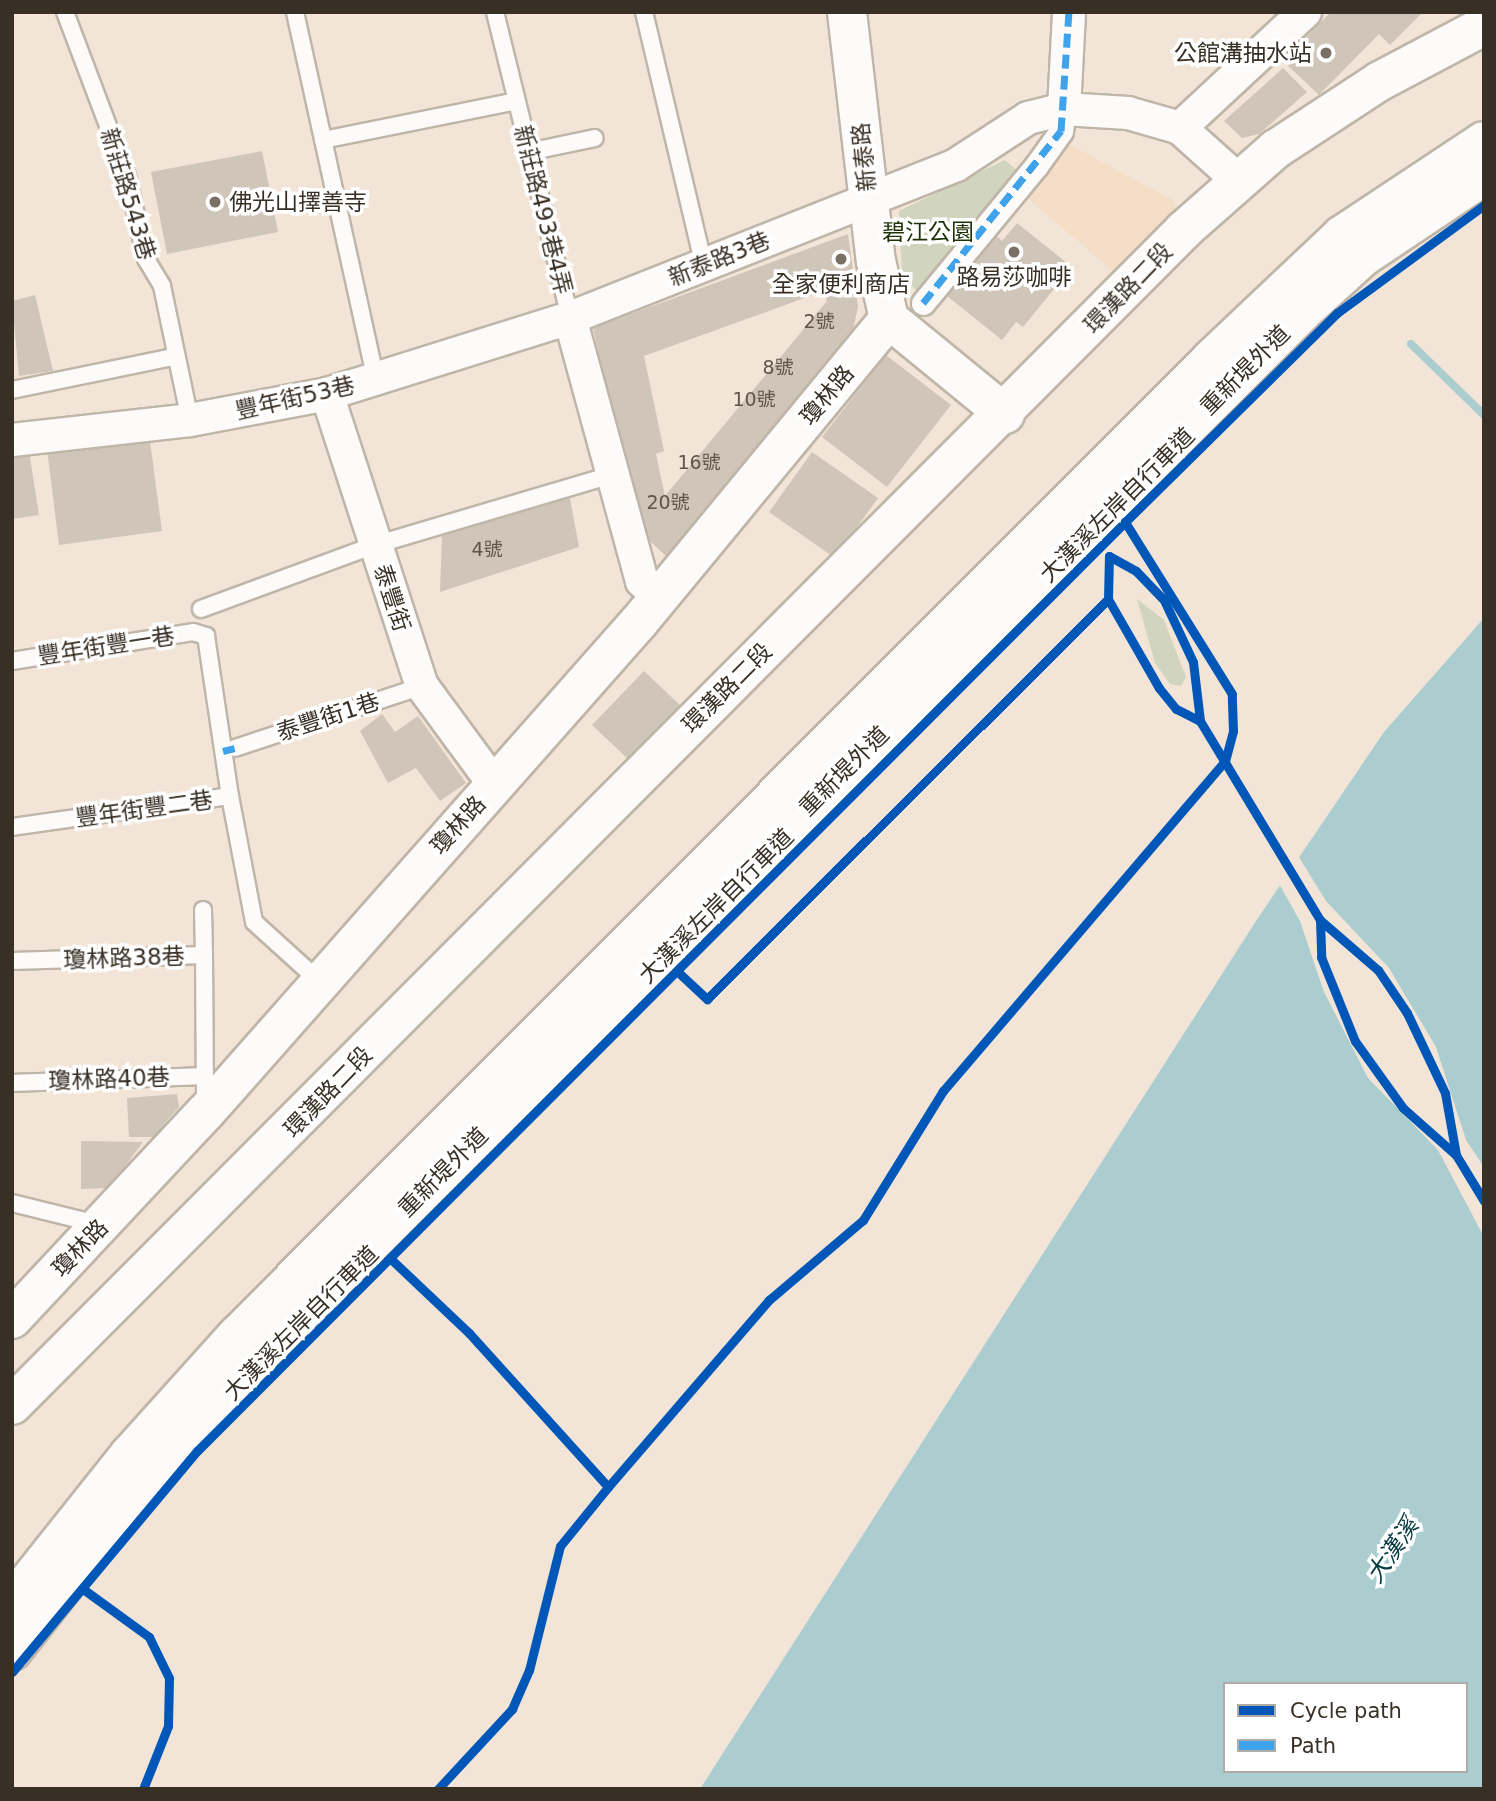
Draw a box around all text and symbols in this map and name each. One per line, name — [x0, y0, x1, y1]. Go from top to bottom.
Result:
place label: 公館溝抽水站 — [1174, 39, 1312, 67]
marker: 公館溝抽水站 — [1318, 45, 1334, 61]
street label: 新泰路 — [847, 121, 881, 193]
street label: 新莊路493巷4弄 — [509, 122, 577, 298]
street label: 新莊路543巷 — [95, 125, 161, 263]
place label: 佛光山擇善寺 — [229, 188, 367, 216]
marker: 佛光山擇善寺 — [207, 194, 223, 210]
park label: 碧江公園 — [882, 218, 974, 246]
street label: 新泰路3巷 — [664, 226, 774, 292]
street label: 環漢路二段 — [1078, 237, 1178, 339]
marker: 路易莎咖啡 — [1006, 244, 1022, 260]
marker: 全家便利商店 — [833, 251, 849, 267]
place label: 路易莎咖啡 — [957, 263, 1071, 291]
place label: 全家便利商店 — [772, 270, 910, 298]
house number: 2號 — [803, 311, 835, 333]
street label: 重新堤外道 — [1195, 320, 1295, 420]
house number: 8號 — [762, 357, 794, 379]
street label: 瓊林路 — [794, 360, 860, 430]
street label: 豐年街53巷 — [233, 371, 357, 425]
house number: 10號 — [732, 389, 776, 411]
street label: 大漢溪左岸自行車道 — [1034, 422, 1200, 588]
house number: 16號 — [677, 452, 721, 474]
house number: 20號 — [646, 492, 690, 514]
house number: 4號 — [471, 539, 503, 561]
street label: 泰豐街 — [368, 561, 416, 635]
street label: 豐年街豐一巷 — [36, 622, 176, 670]
street label: 環漢路二段 — [677, 638, 777, 738]
street label: 泰豐街1巷 — [273, 687, 383, 747]
street label: 重新堤外道 — [794, 721, 894, 821]
street label: 豐年街豐二巷 — [74, 786, 214, 832]
street label: 瓊林路 — [425, 790, 491, 860]
street label: 大漢溪左岸自行車道 — [633, 823, 799, 989]
street label: 瓊林路38巷 — [63, 942, 185, 974]
street label: 環漢路二段 — [278, 1041, 378, 1143]
street label: 瓊林路40巷 — [48, 1063, 170, 1095]
street label: 重新堤外道 — [393, 1122, 493, 1222]
street label: 瓊林路 — [46, 1214, 114, 1282]
street label: 大漢溪左岸自行車道 — [218, 1240, 384, 1406]
water label: 大漢溪 — [1361, 1513, 1425, 1589]
legend — [1223, 1682, 1468, 1773]
text: Cycle path — [1290, 1699, 1402, 1723]
text: Path — [1290, 1734, 1336, 1758]

